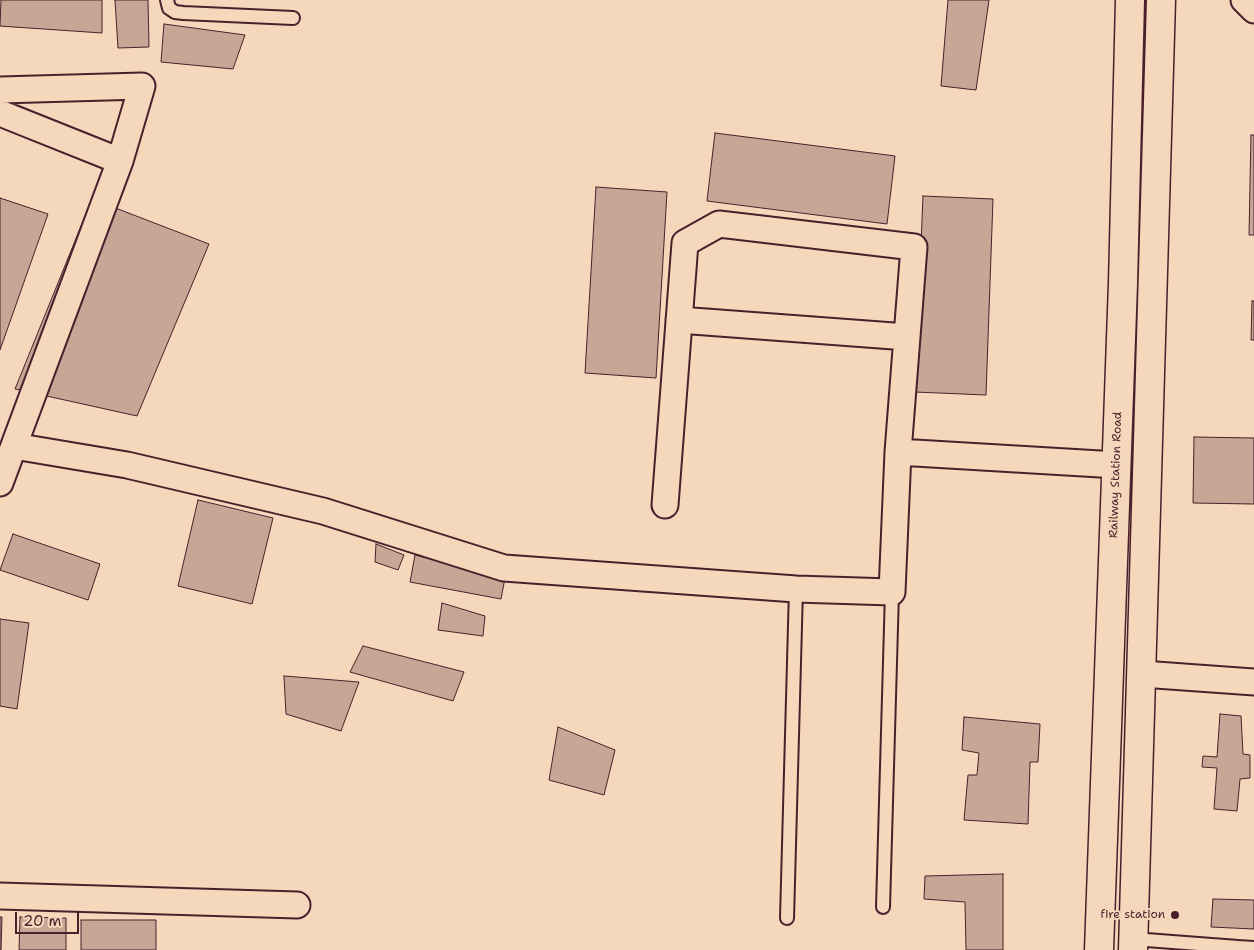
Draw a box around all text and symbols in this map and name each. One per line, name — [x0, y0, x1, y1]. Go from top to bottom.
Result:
street label: Railway Station Road — [1107, 412, 1125, 538]
scale bar — [18, 902, 81, 934]
place label: fire station — [1101, 908, 1165, 922]
marker: fire station — [1169, 909, 1181, 921]
text: 20 m — [23, 911, 62, 931]

